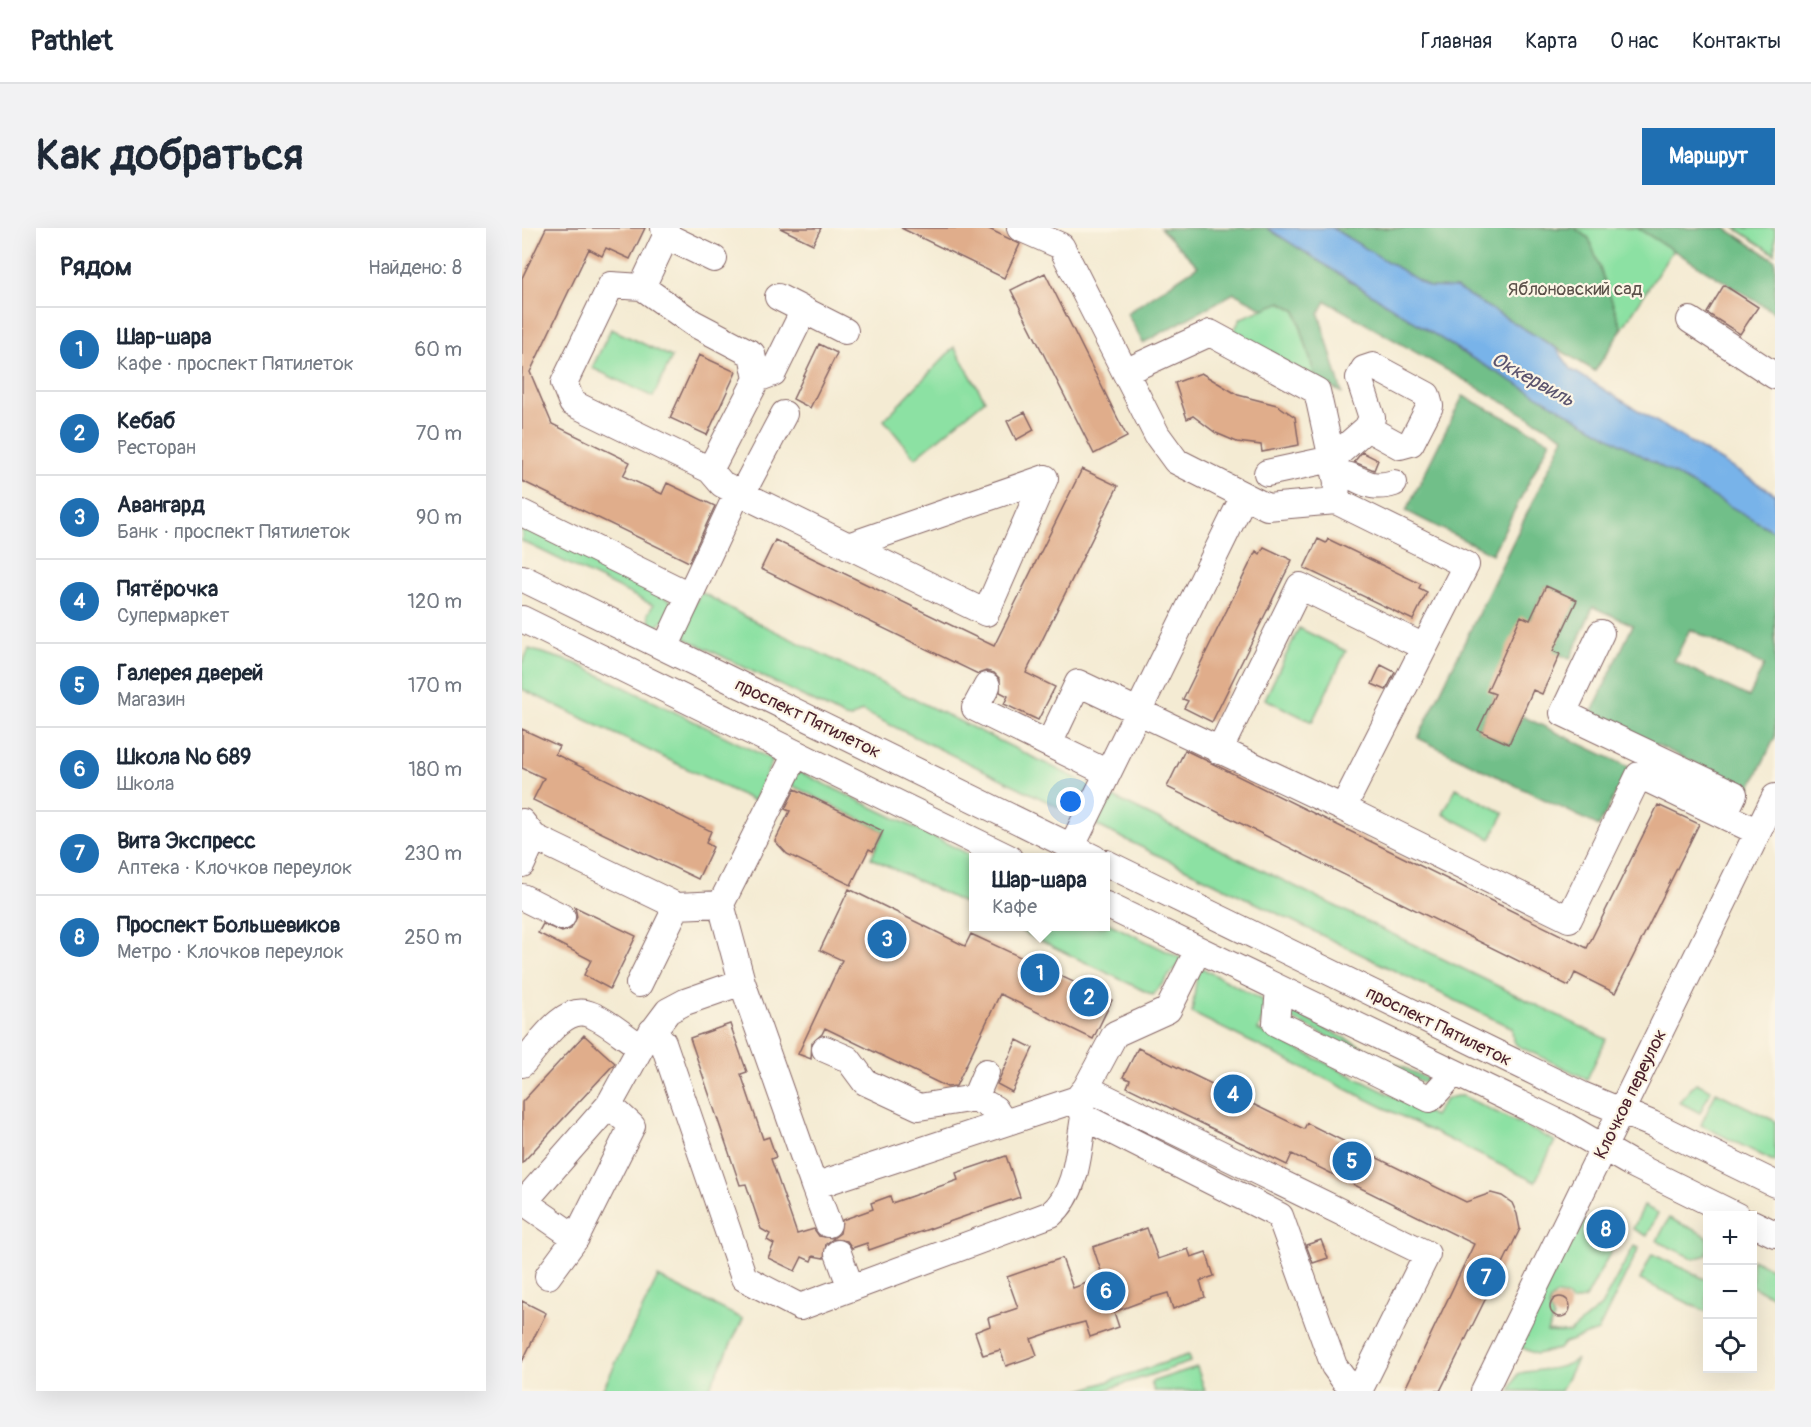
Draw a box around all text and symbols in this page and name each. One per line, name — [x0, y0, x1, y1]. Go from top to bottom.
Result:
text: Pathlet — [30, 24, 113, 59]
text: Главная — [1421, 28, 1492, 55]
text: Карта — [1525, 28, 1577, 55]
text: О нас — [1610, 28, 1659, 55]
text: Контакты — [1692, 28, 1781, 55]
button: Маршрут — [1642, 128, 1775, 185]
text: Как добраться — [36, 130, 303, 182]
text: Рядом — [60, 251, 132, 283]
text: Найдено: 8 — [368, 255, 462, 280]
park label: Яблоновский сад — [1508, 278, 1643, 301]
text: Шар-шара — [117, 323, 211, 351]
text: 1 — [76, 337, 83, 362]
text: 60 m — [415, 337, 462, 362]
water label: Оккервиль — [1487, 346, 1579, 413]
text: Кафе · проспект Пятилеток — [117, 351, 354, 376]
text: Кебаб — [117, 407, 175, 435]
text: 2 — [74, 421, 85, 446]
text: 70 m — [416, 421, 462, 446]
text: Ресторан — [117, 435, 196, 460]
text: Авангард — [117, 491, 205, 519]
text: 3 — [74, 505, 85, 530]
text: 90 m — [416, 505, 462, 530]
text: Банк · проспект Пятилеток — [117, 519, 351, 544]
text: Пятёрочка — [117, 575, 218, 603]
text: 4 — [74, 589, 85, 614]
text: 120 m — [407, 589, 462, 614]
text: Супермаркет — [117, 603, 229, 628]
text: Галерея дверей — [117, 659, 263, 687]
text: 5 — [74, 673, 85, 698]
text: 170 m — [408, 673, 462, 698]
street label: проспект Пятилеток — [731, 673, 884, 764]
text: Магазин — [117, 687, 185, 712]
text: Школа № 689 — [117, 743, 251, 771]
text: 6 — [74, 757, 85, 782]
text: 180 m — [408, 757, 462, 782]
text: Школа — [117, 771, 174, 796]
your location — [1056, 787, 1085, 816]
text: Вита Экспресс — [117, 827, 256, 855]
text: 7 — [74, 841, 85, 866]
text: 230 m — [405, 841, 462, 866]
popup — [969, 853, 1110, 931]
text: Аптека · Клочков переулок — [117, 855, 352, 880]
text: Шар-шара — [992, 866, 1087, 894]
text: Кафе — [992, 894, 1037, 919]
text: Проспект Большевиков — [117, 911, 341, 939]
pin: 3 — [868, 916, 907, 962]
text: 8 — [74, 925, 85, 950]
text: 250 m — [404, 925, 462, 950]
text: Метро · Клочков переулок — [117, 939, 344, 964]
pin: 1 — [1020, 950, 1060, 996]
pin: 2 — [1070, 974, 1108, 1020]
street label: проспект Пятилеток — [1362, 981, 1515, 1072]
street label: Клочков переулок — [1589, 1025, 1672, 1163]
pin: 4 — [1214, 1072, 1252, 1116]
pin: 5 — [1332, 1138, 1372, 1184]
pin: 8 — [1586, 1206, 1626, 1252]
map controls — [1703, 1211, 1757, 1373]
button: + — [1703, 1211, 1757, 1265]
pin: 7 — [1466, 1254, 1506, 1300]
button: − — [1703, 1265, 1757, 1319]
pin: 6 — [1086, 1268, 1126, 1314]
button: locate — [1703, 1319, 1757, 1373]

